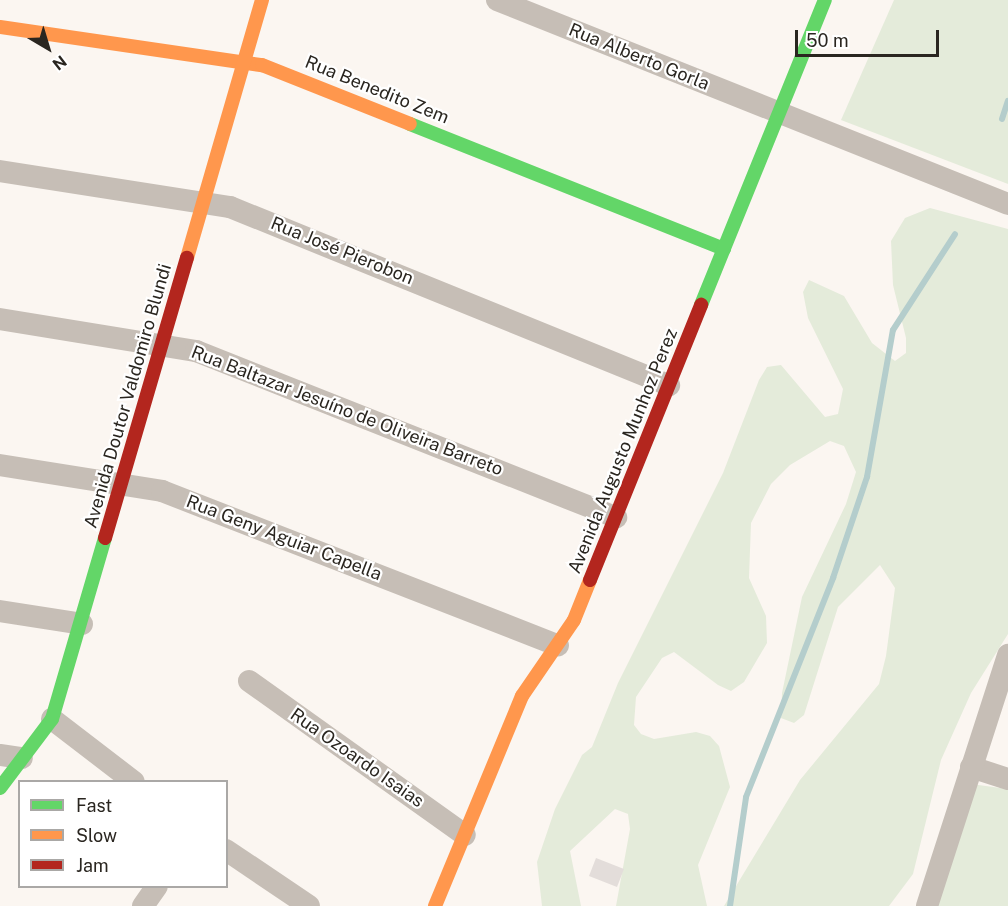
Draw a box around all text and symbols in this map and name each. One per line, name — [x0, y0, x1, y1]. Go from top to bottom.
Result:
north arrow — [18, 18, 78, 78]
scale bar — [798, 18, 942, 56]
street label: Rua Alberto Gorla — [566, 19, 712, 95]
text: 50 m — [806, 30, 849, 51]
text: N — [49, 51, 70, 74]
street label: Rua Benedito Zem — [302, 51, 452, 129]
street label: Rua José Pierobon — [267, 213, 417, 289]
street label: Avenida Doutor Valdomiro Blundi — [80, 261, 176, 531]
street label: Avenida Augusto Munhoz Perez — [564, 325, 682, 577]
street label: Rua Baltazar Jesuíno de Oliveira Barreto — [188, 341, 506, 481]
street label: Rua Geny Aguiar Capella — [183, 491, 385, 585]
street label: Rua Ozoardo Isaias — [286, 704, 428, 812]
legend — [18, 780, 228, 888]
text: Fast — [76, 795, 112, 816]
text: Slow — [76, 825, 117, 846]
text: Jam — [76, 855, 109, 876]

